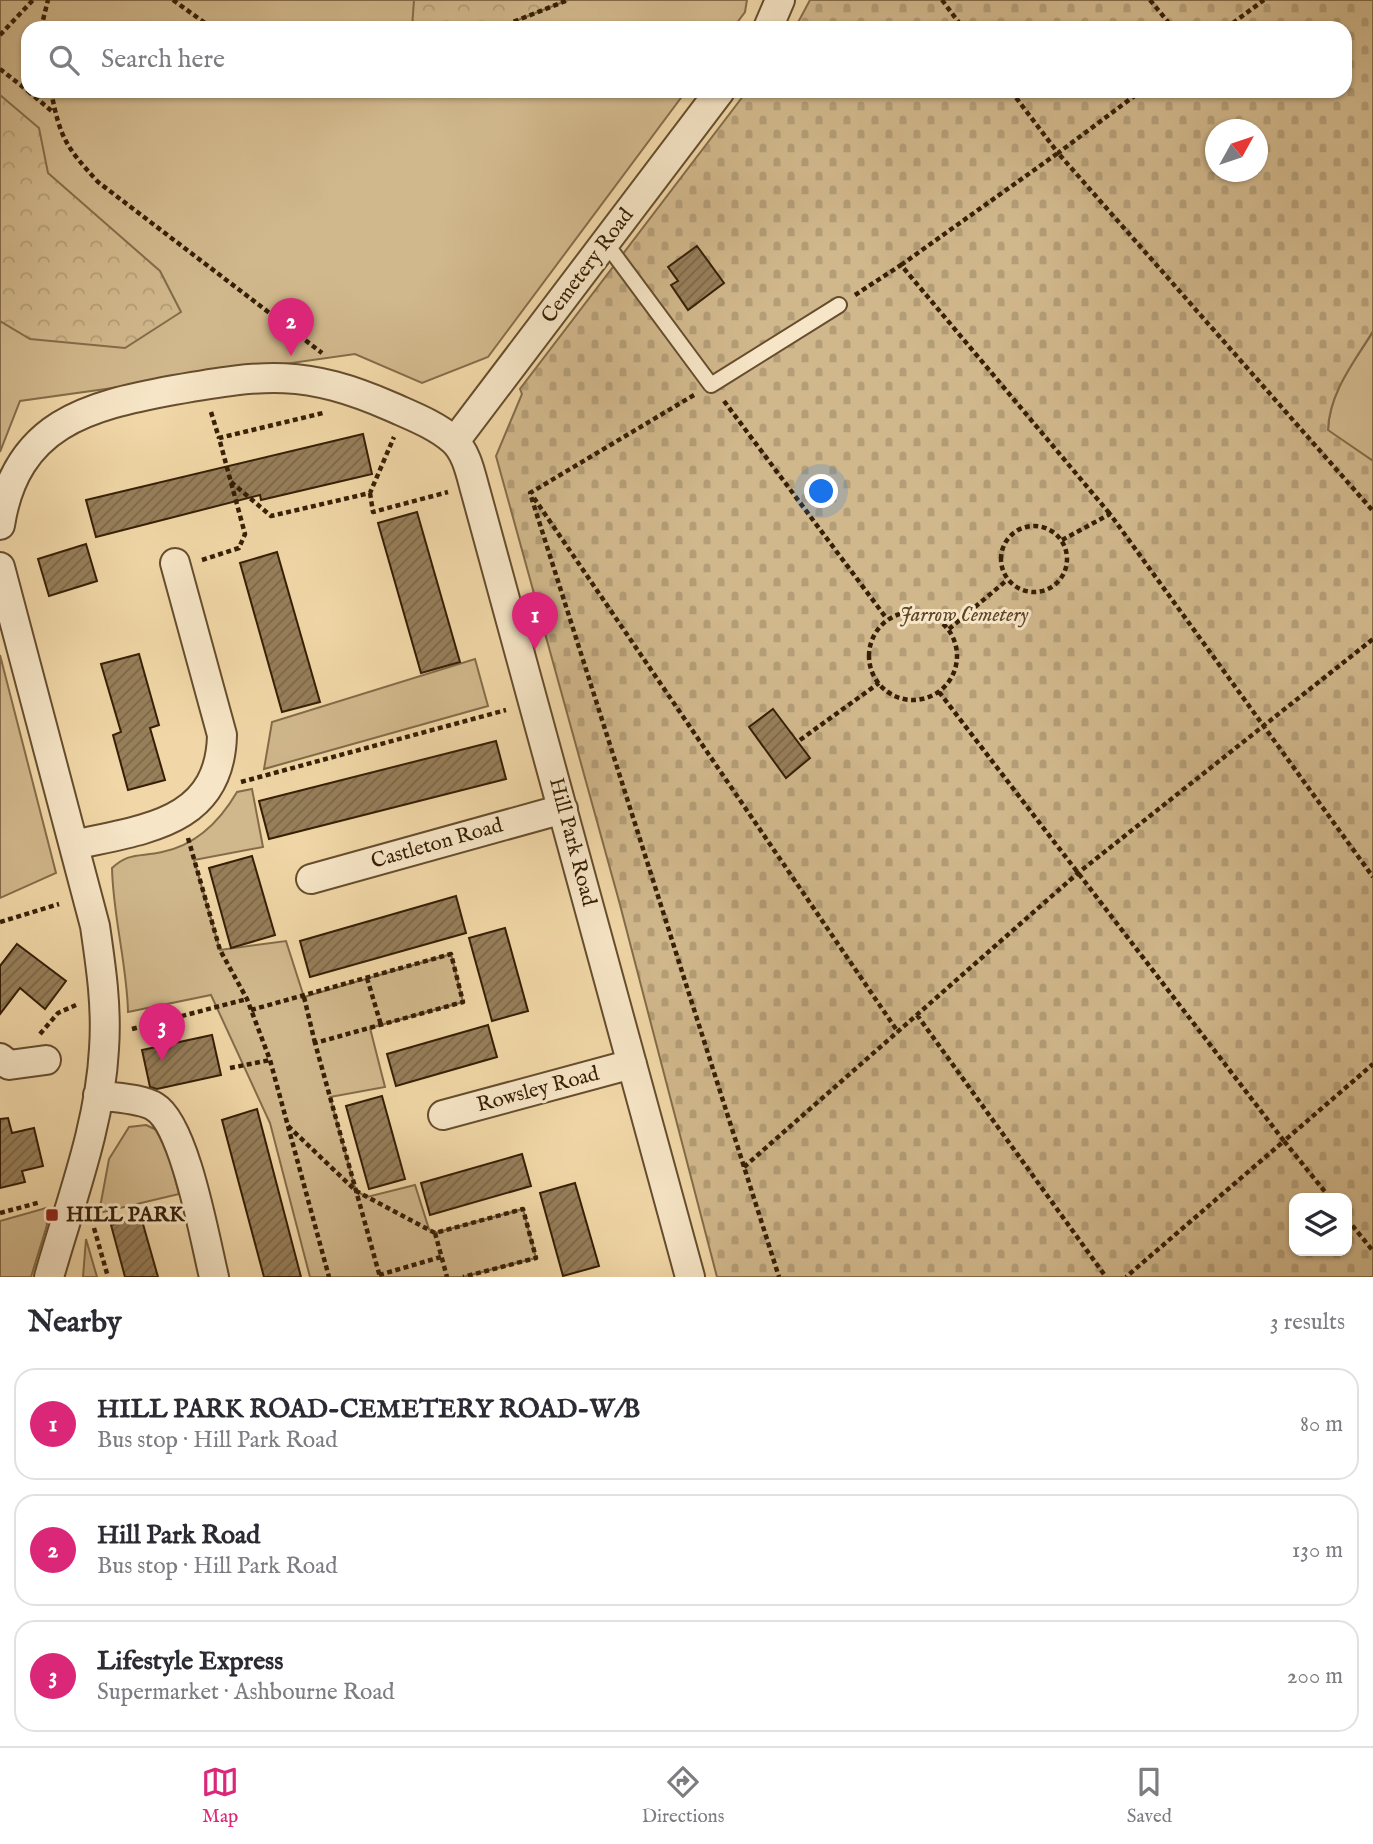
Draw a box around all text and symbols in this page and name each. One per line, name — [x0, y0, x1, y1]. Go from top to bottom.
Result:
search box — [21, 21, 1352, 98]
icon: search — [45, 41, 83, 79]
text: Search here — [101, 43, 225, 76]
north arrow — [1205, 119, 1268, 182]
street label: Cemetery Road — [536, 202, 641, 329]
pin: 2 — [268, 298, 314, 356]
your location — [804, 474, 838, 508]
pin: 1 — [512, 592, 558, 650]
park label: Jarrow Cemetery — [900, 602, 1028, 629]
street label: Hill Park Road — [542, 775, 602, 910]
street label: Castleton Road — [368, 812, 507, 876]
pin: 3 — [139, 1003, 185, 1061]
street label: Rowsley Road — [474, 1060, 603, 1119]
map controls — [1289, 1193, 1352, 1256]
button: layers — [1289, 1193, 1352, 1256]
place label: HILL PARK — [66, 1202, 185, 1229]
marker: HILL PARK — [44, 1207, 60, 1223]
text: Nearby — [28, 1304, 121, 1342]
text: 3 results — [1270, 1308, 1345, 1337]
text: HILL PARK ROAD-CEMETERY ROAD-W/B — [97, 1393, 640, 1426]
text: 1 — [49, 1410, 57, 1439]
text: 80 m — [1300, 1410, 1343, 1439]
text: Bus stop · Hill Park Road — [97, 1426, 337, 1455]
text: Hill Park Road — [97, 1519, 260, 1552]
text: 2 — [48, 1536, 58, 1565]
text: 130 m — [1292, 1536, 1343, 1565]
text: Bus stop · Hill Park Road — [97, 1552, 337, 1581]
text: Lifestyle Express — [97, 1645, 283, 1678]
text: 3 — [49, 1662, 57, 1691]
text: 200 m — [1287, 1662, 1343, 1691]
text: Supermarket · Ashbourne Road — [97, 1678, 395, 1707]
tab: Map — [201, 1763, 239, 1829]
tab: Directions — [642, 1763, 724, 1829]
tab: Saved — [1127, 1763, 1172, 1829]

